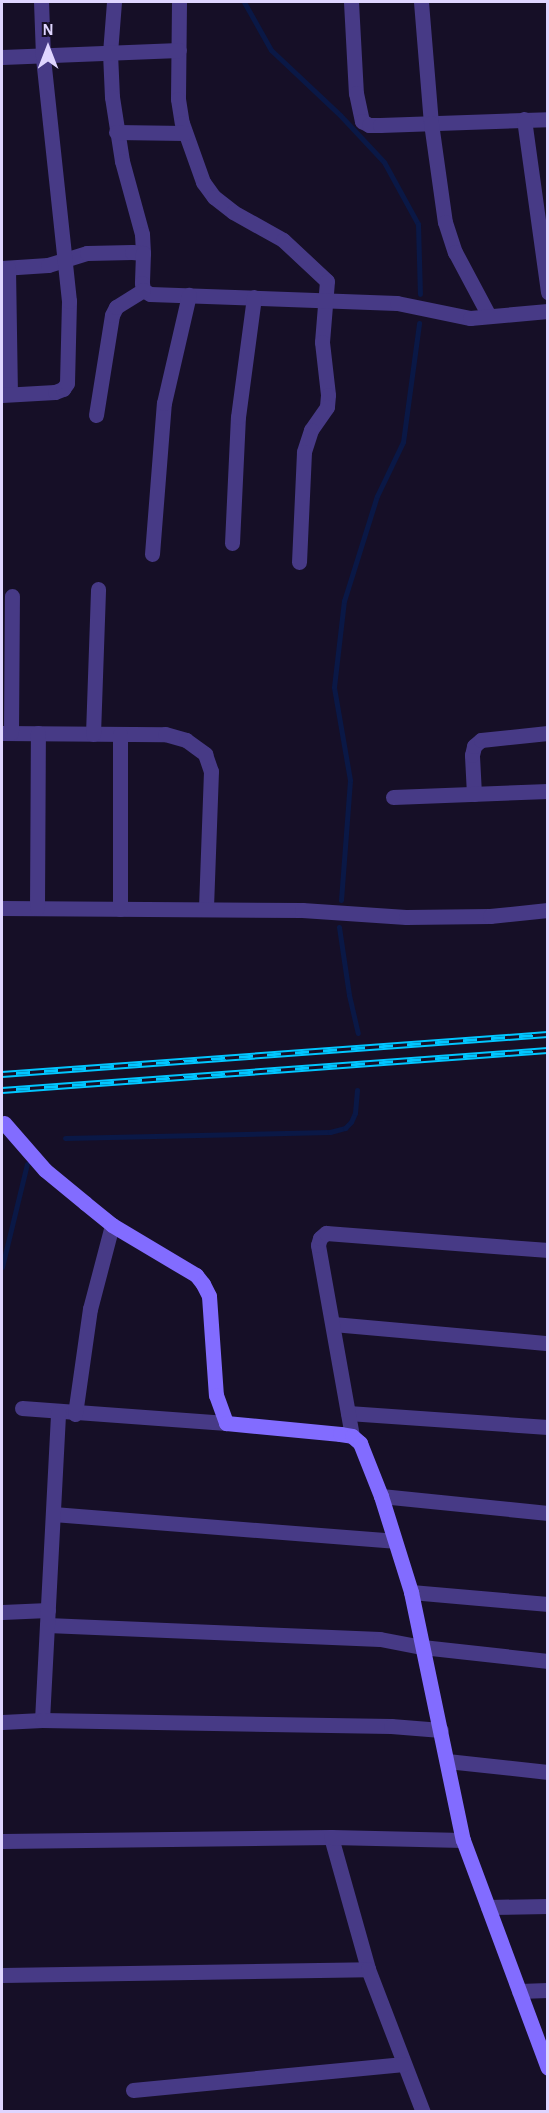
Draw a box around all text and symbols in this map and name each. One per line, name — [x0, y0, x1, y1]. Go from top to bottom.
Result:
north arrow — [18, 18, 78, 78]
text: N — [42, 22, 54, 38]

